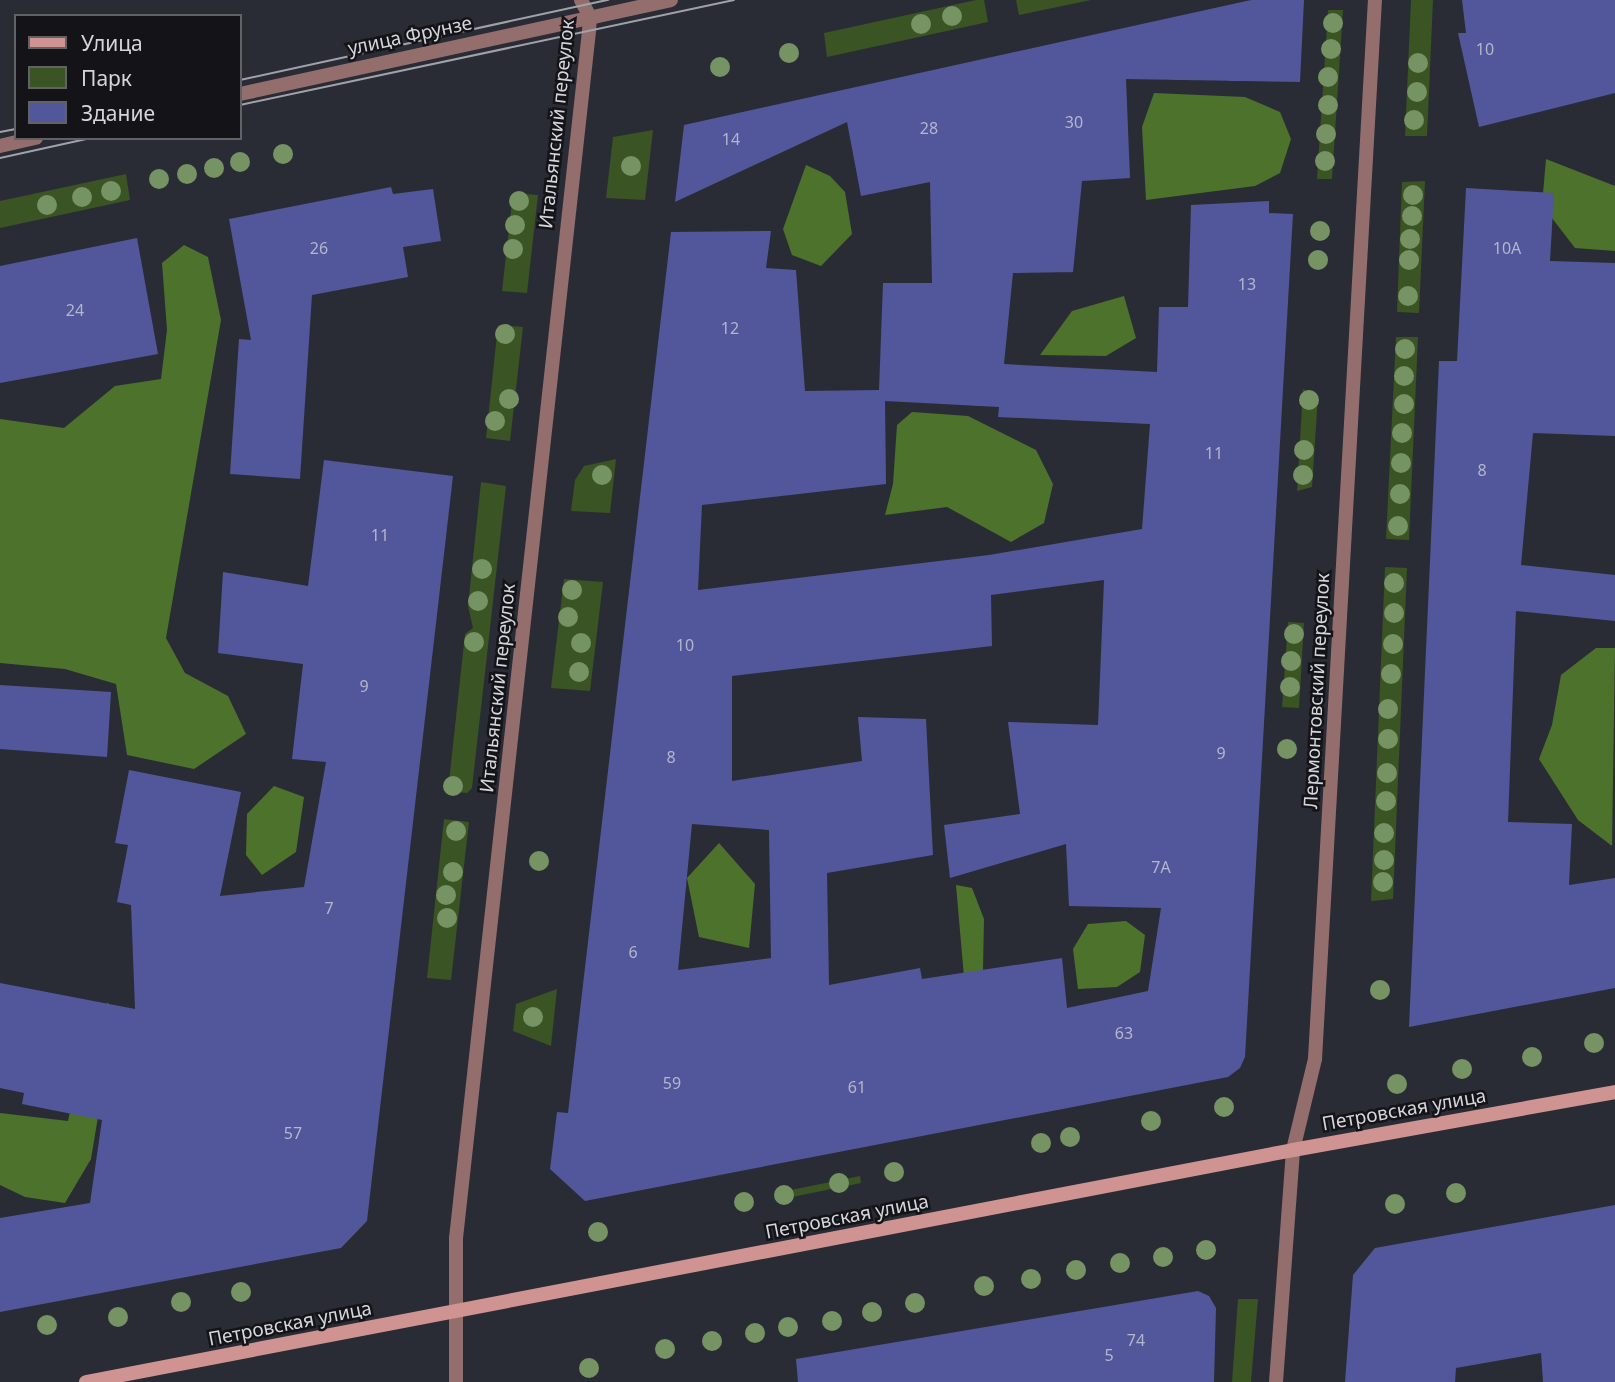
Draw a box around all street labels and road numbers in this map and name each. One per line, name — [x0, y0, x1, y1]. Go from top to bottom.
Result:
street label: улица Фрунзе — [346, 12, 474, 60]
street label: Итальянский переулок — [535, 18, 579, 230]
street label: Лермонтовский переулок — [1299, 572, 1335, 810]
street label: Итальянский переулок — [476, 582, 520, 794]
street label: Петровская улица — [1320, 1084, 1488, 1136]
street label: Петровская улица — [763, 1190, 931, 1244]
street label: Петровская улица — [206, 1297, 374, 1351]

